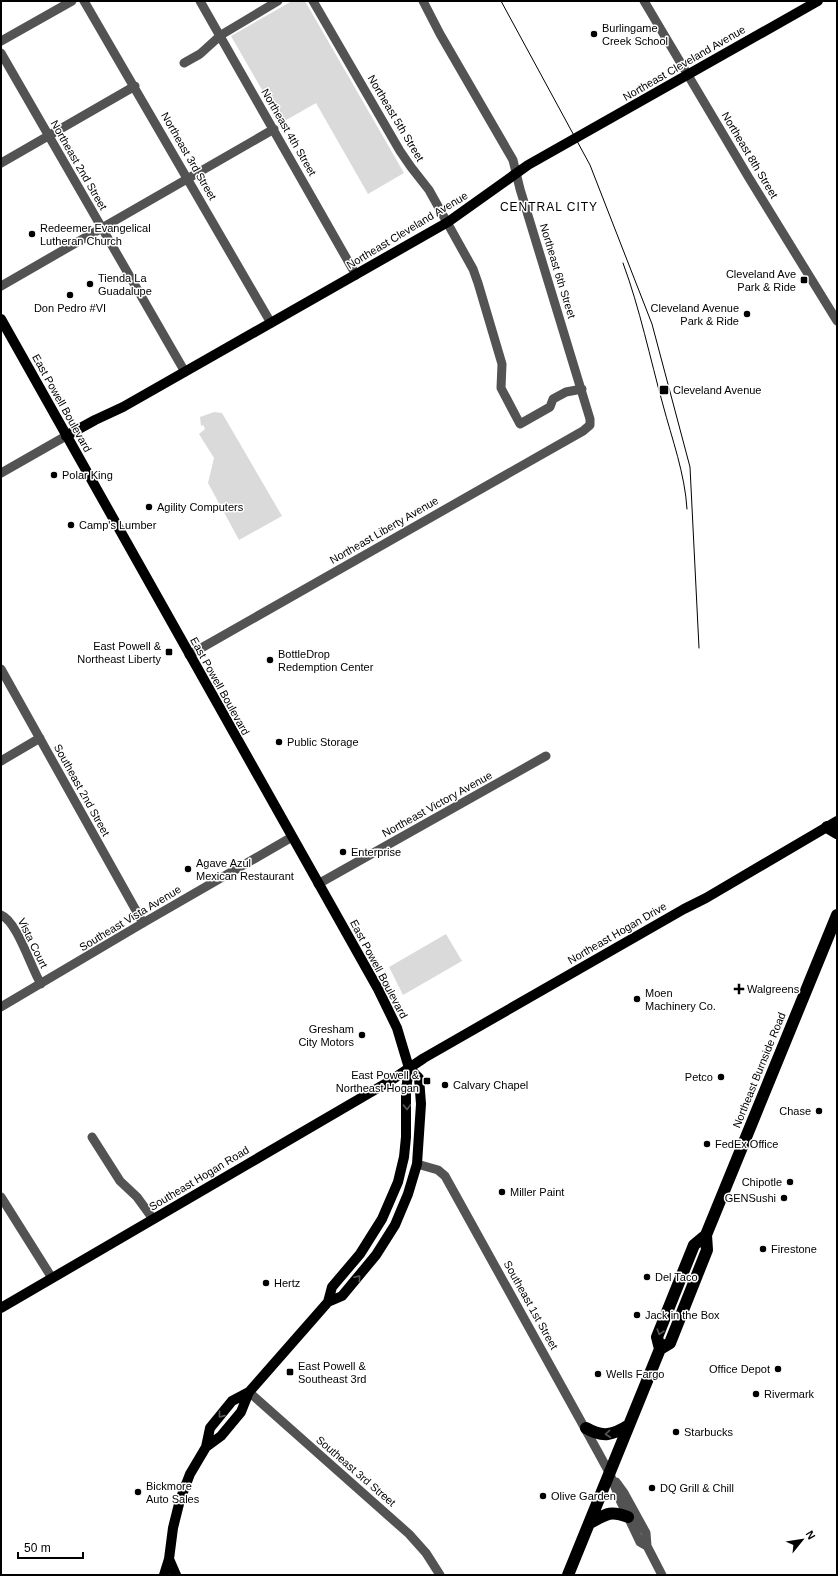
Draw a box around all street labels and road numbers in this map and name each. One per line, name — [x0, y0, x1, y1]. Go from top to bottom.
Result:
street label: Northeast Cleveland Avenue — [621, 23, 747, 103]
street label: Northeast 5th Street — [366, 73, 426, 163]
street label: Northeast 4th Street — [259, 86, 319, 178]
street label: Northeast 3rd Street — [159, 110, 219, 202]
street label: Northeast 8th Street — [720, 110, 780, 200]
street label: Northeast 2nd Street — [48, 118, 110, 212]
street label: Northeast Cleveland Avenue — [344, 189, 470, 271]
street label: Northeast 6th Street — [538, 222, 578, 320]
street label: East Powell Boulevard — [30, 352, 94, 454]
street label: Northeast Liberty Avenue — [328, 494, 440, 566]
street label: East Powell Boulevard — [188, 635, 252, 737]
street label: Southeast 2nd Street — [52, 742, 112, 838]
street label: Northeast Victory Avenue — [380, 769, 494, 839]
street label: Southeast Vista Avenue — [77, 883, 183, 953]
street label: Northeast Hogan Drive — [566, 900, 668, 966]
street label: Vista Court — [16, 916, 50, 970]
street label: East Powell Boulevard — [348, 918, 410, 1020]
street label: Northeast Burnside Road — [730, 1010, 788, 1130]
street label: Southeast Hogan Road — [147, 1143, 251, 1213]
street label: Southeast 1st Street — [502, 1259, 560, 1351]
street label: Southeast 3rd Street — [314, 1433, 398, 1509]

